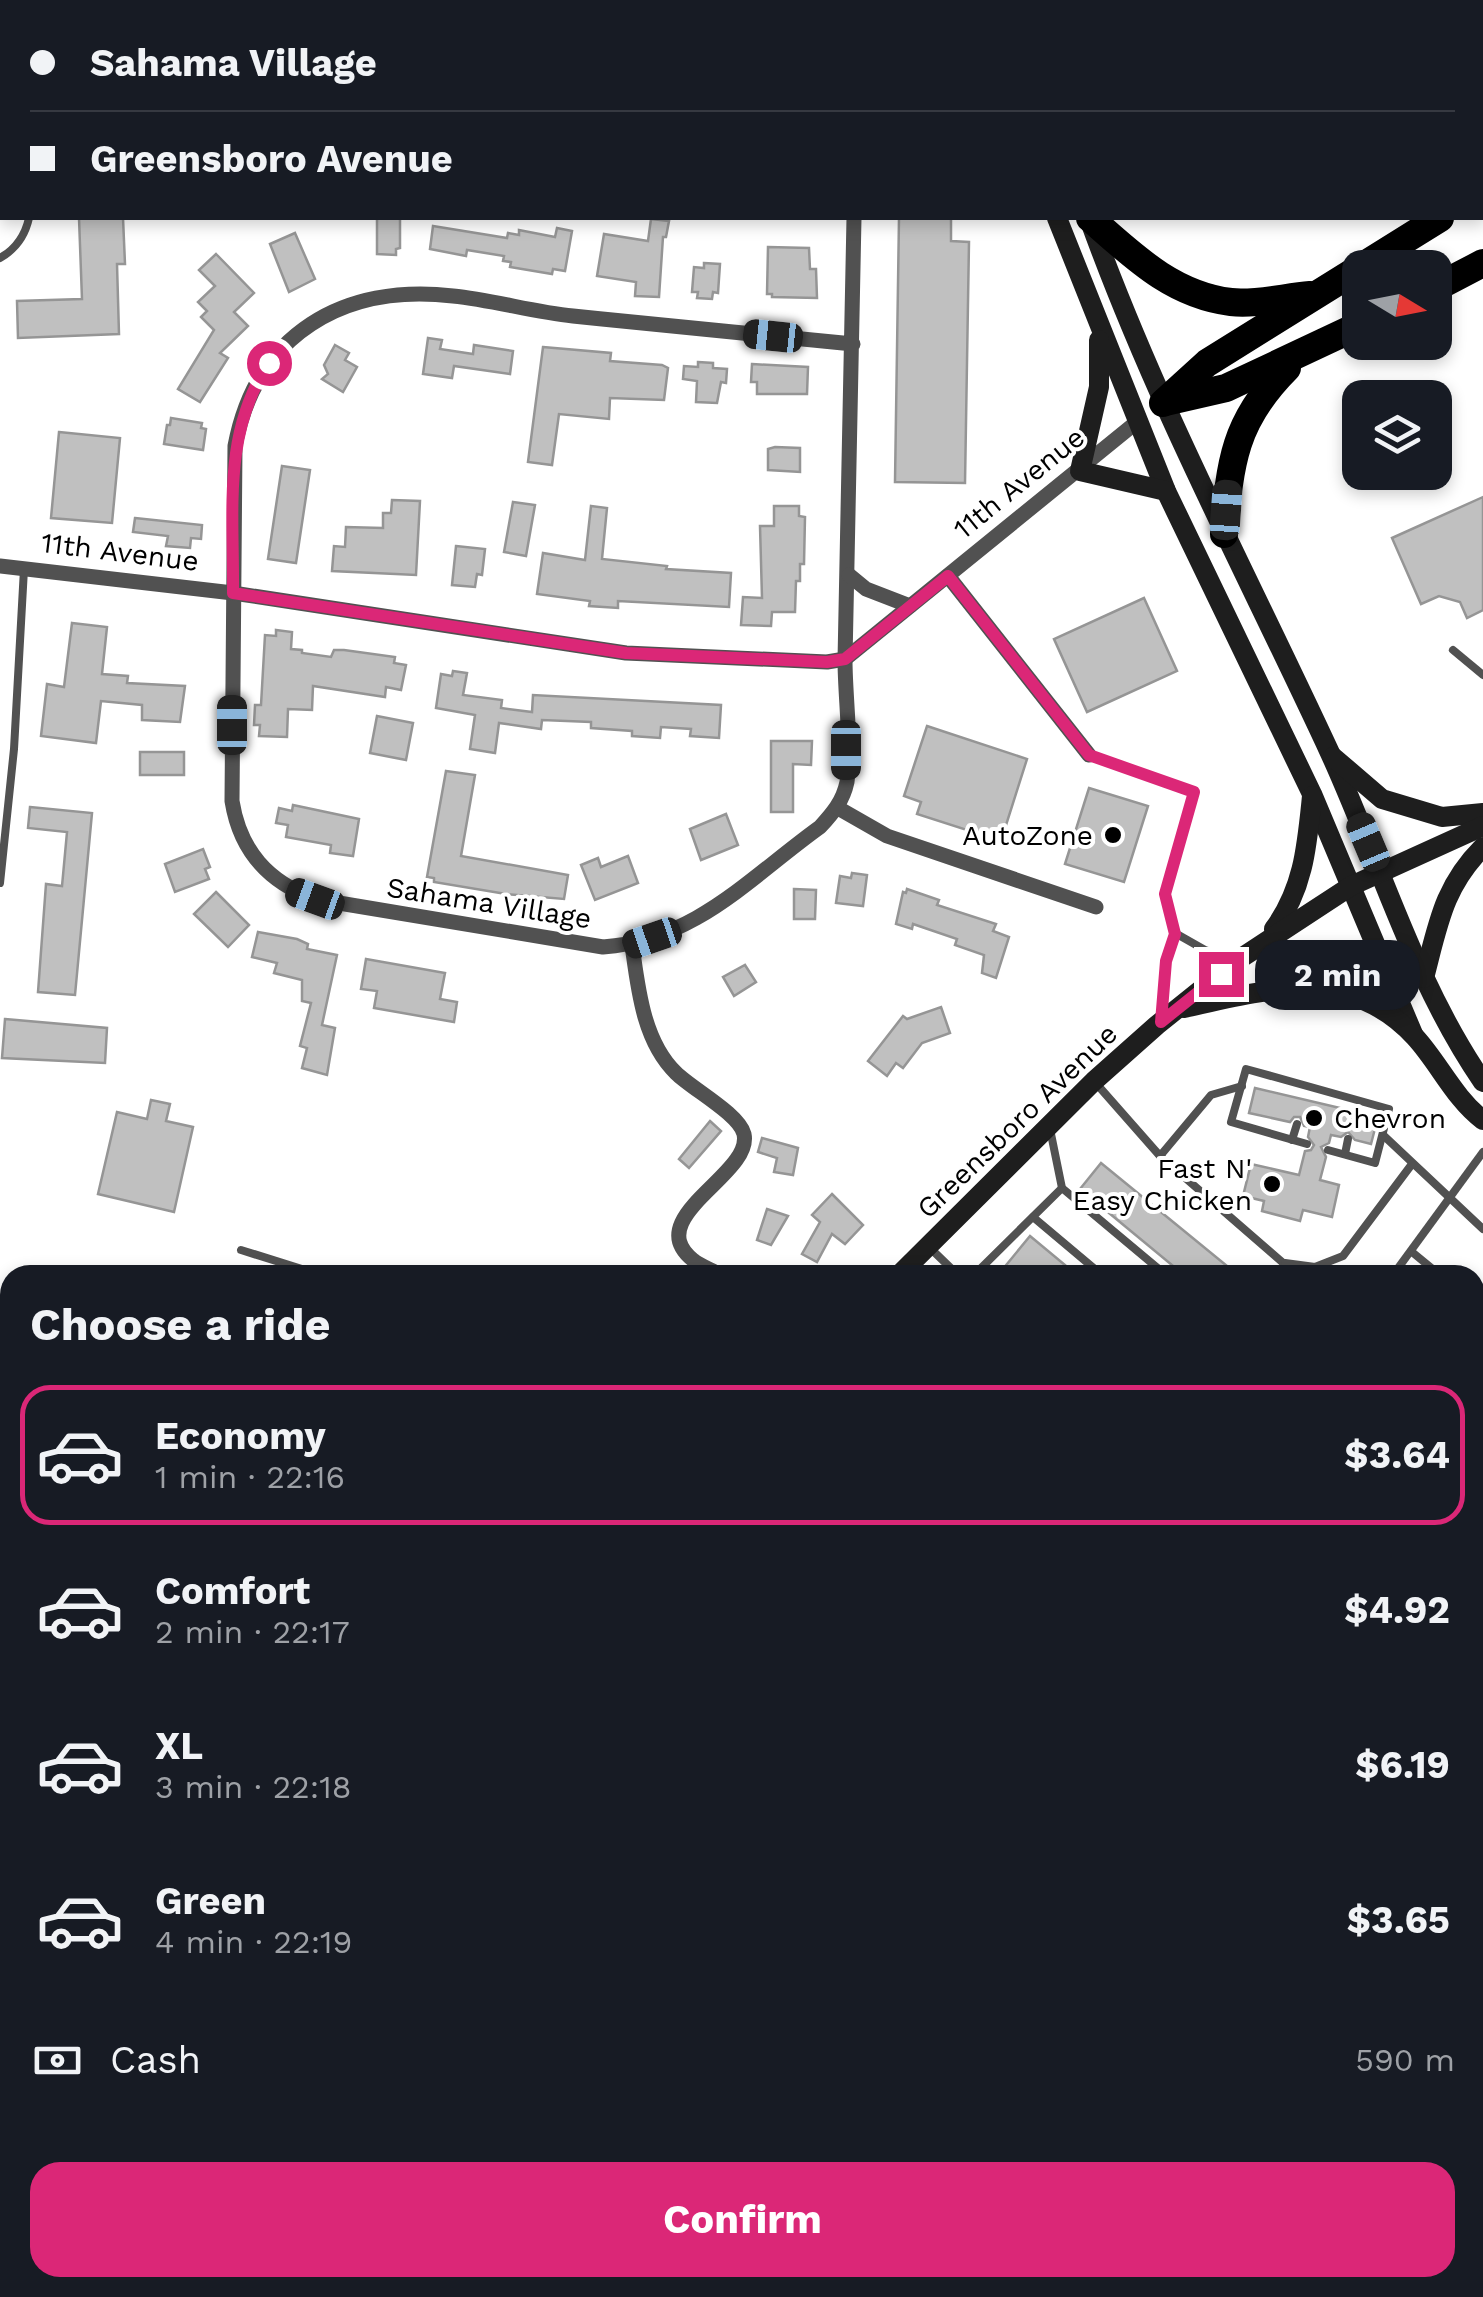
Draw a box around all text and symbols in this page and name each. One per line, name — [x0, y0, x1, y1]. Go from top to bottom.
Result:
text: Sahama Village — [90, 41, 377, 85]
text: Greensboro Avenue — [90, 137, 453, 181]
north arrow — [1342, 250, 1452, 360]
map controls — [1342, 250, 1452, 490]
car — [742, 318, 804, 354]
route start — [247, 341, 292, 386]
button: layers — [1342, 380, 1452, 490]
street label: 11th Avenue — [947, 420, 1091, 546]
car — [1209, 479, 1243, 541]
street label: 11th Avenue — [39, 526, 201, 578]
car — [217, 695, 247, 755]
car — [831, 720, 861, 780]
car — [1342, 809, 1394, 875]
place label: AutoZone — [962, 819, 1093, 852]
marker: AutoZone — [1102, 824, 1124, 846]
street label: Sahama Village — [384, 871, 594, 935]
car — [282, 875, 348, 923]
car — [619, 914, 685, 962]
callout: 2 min — [1256, 939, 1421, 1009]
route end — [1199, 952, 1244, 997]
text: 2 min — [1294, 956, 1381, 994]
street label: Greensboro Avenue — [910, 1017, 1124, 1225]
place label: Chevron — [1334, 1102, 1446, 1135]
marker: Chevron — [1303, 1107, 1325, 1129]
place label: Fast N' Easy Chicken — [1073, 1152, 1252, 1217]
marker: Fast N' Easy Chicken — [1261, 1173, 1283, 1195]
text: Choose a ride — [30, 1298, 330, 1351]
icon: car — [35, 1410, 125, 1500]
text: Economy — [155, 1414, 326, 1458]
text: $3.64 — [1344, 1433, 1450, 1477]
text: 1 min · 22:16 — [155, 1458, 345, 1496]
icon: car — [35, 1565, 125, 1655]
text: Comfort — [155, 1569, 310, 1613]
text: $4.92 — [1344, 1588, 1450, 1632]
text: 2 min · 22:17 — [155, 1613, 350, 1651]
icon: car — [35, 1720, 125, 1810]
text: XL — [155, 1724, 203, 1768]
text: $6.19 — [1355, 1743, 1450, 1787]
text: 3 min · 22:18 — [155, 1768, 351, 1806]
icon: car — [35, 1875, 125, 1965]
text: Green — [155, 1879, 266, 1923]
text: $3.65 — [1347, 1898, 1450, 1942]
text: 4 min · 22:19 — [155, 1923, 352, 1961]
icon: cash — [30, 2033, 85, 2088]
text: Cash — [110, 2038, 201, 2082]
text: 590 m — [1355, 2041, 1455, 2079]
button: Confirm — [30, 2162, 1455, 2277]

